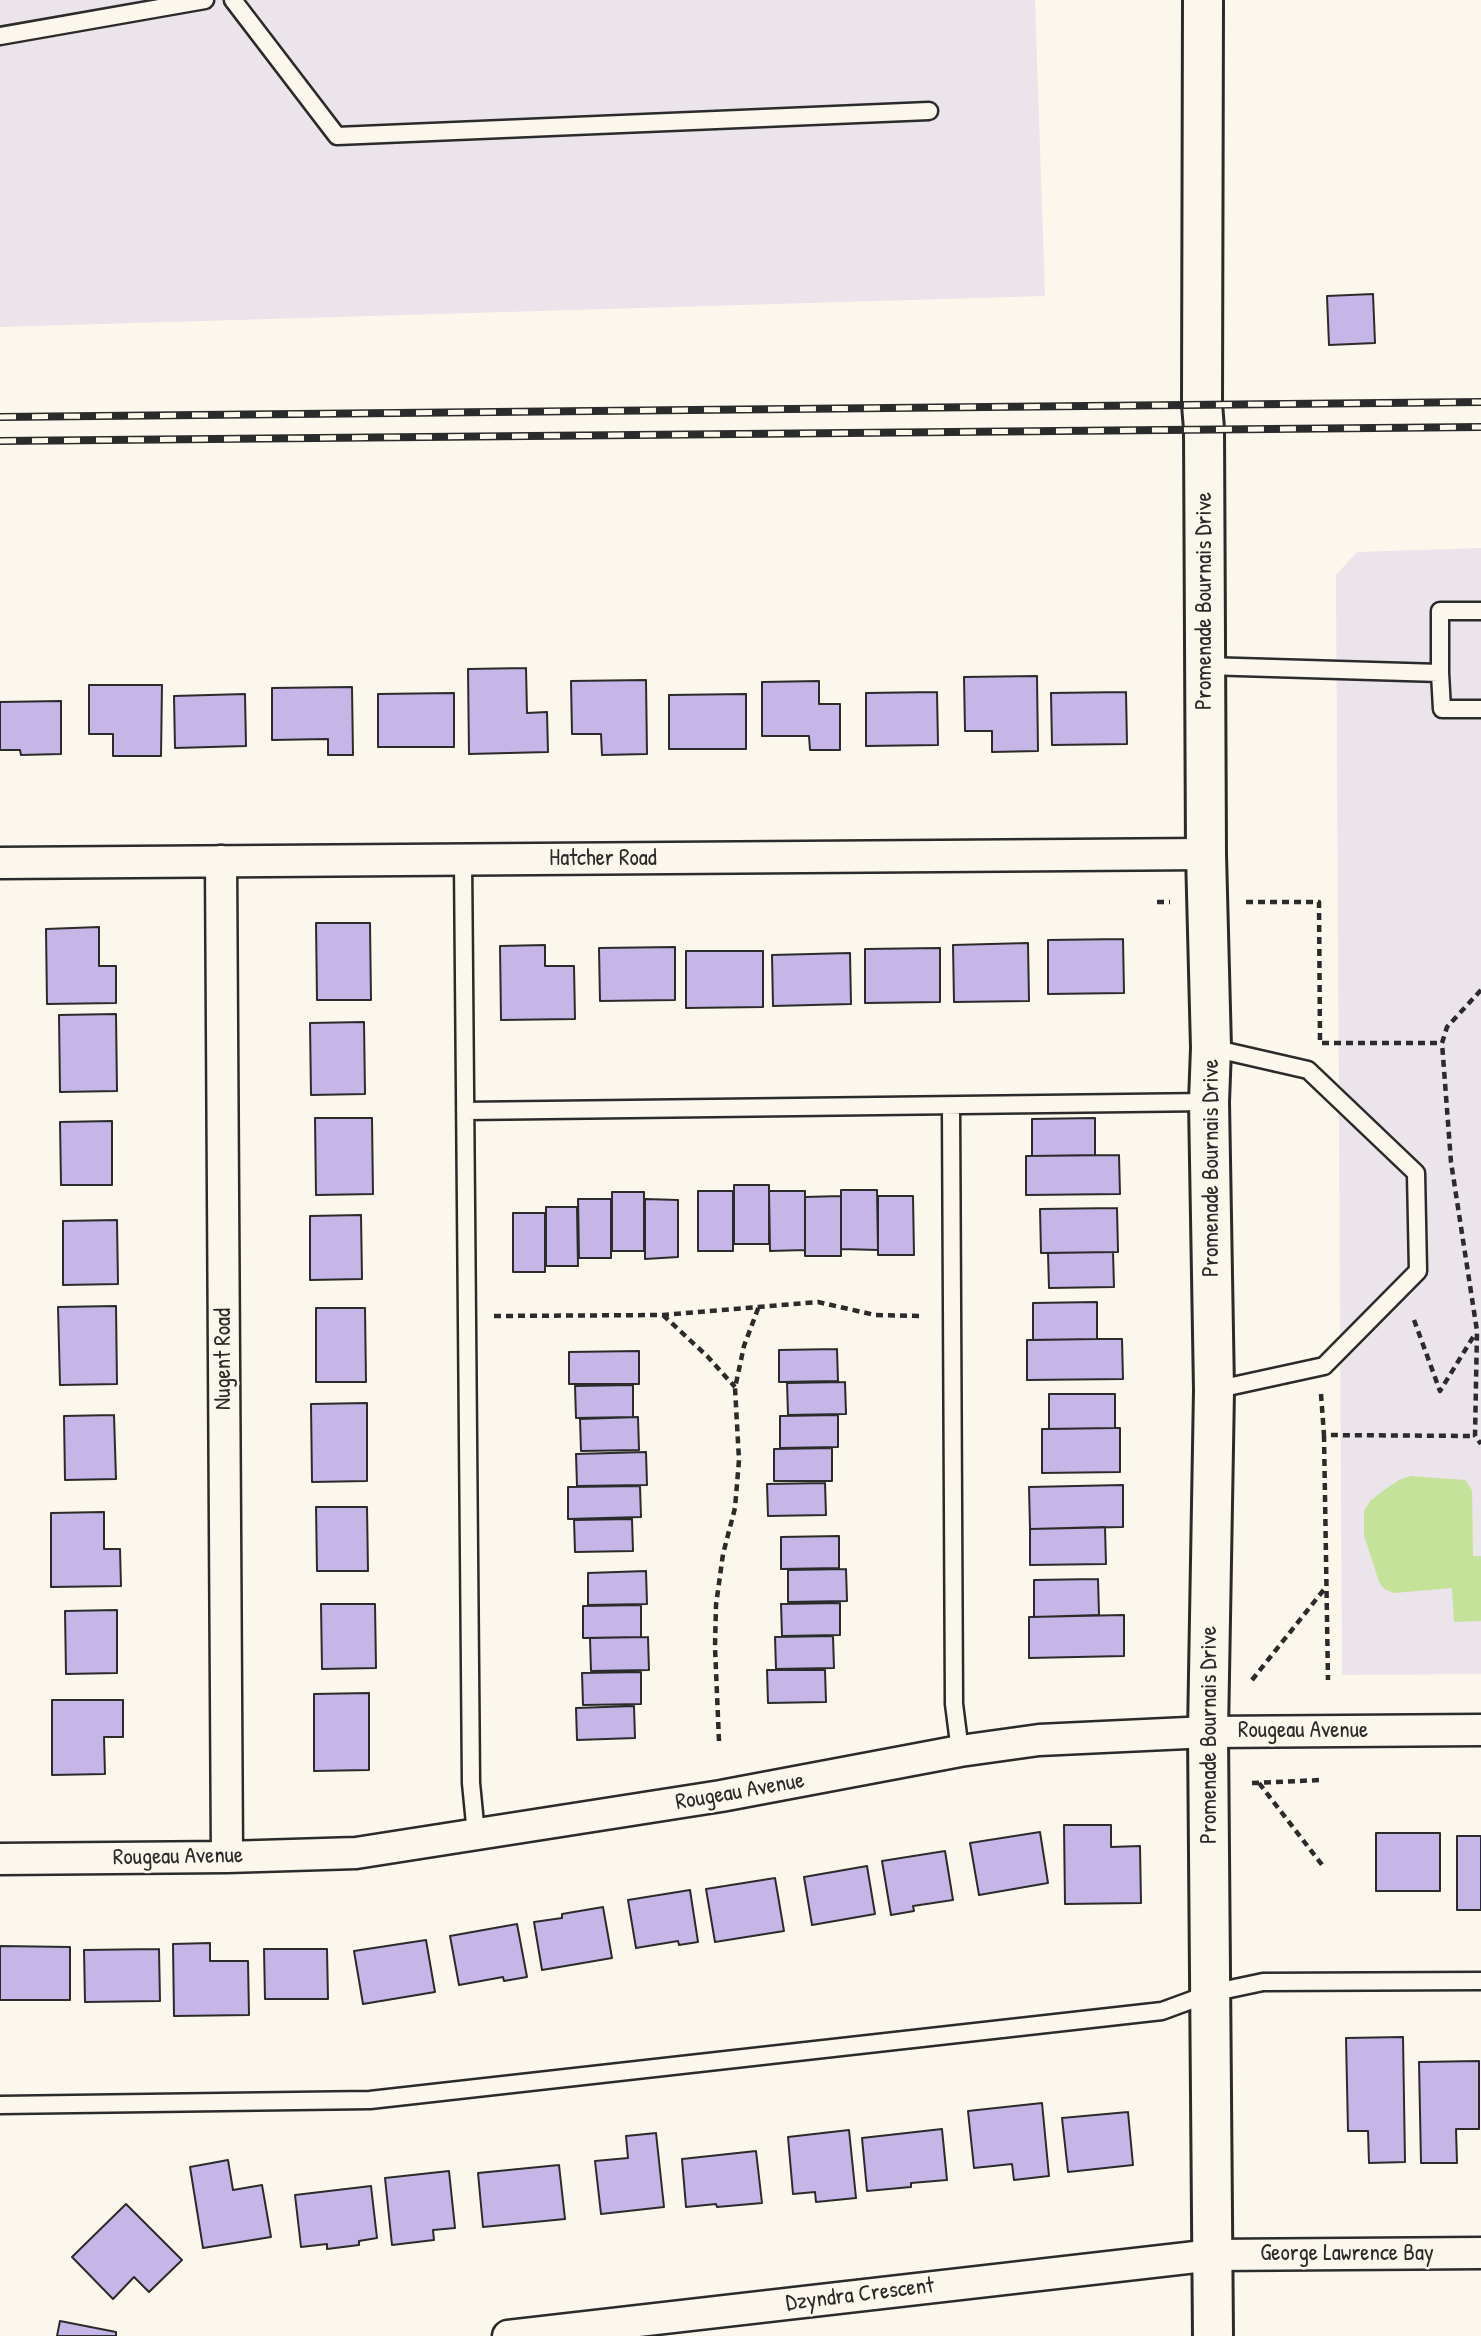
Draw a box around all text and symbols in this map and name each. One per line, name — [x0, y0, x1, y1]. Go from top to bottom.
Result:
street label: Promenade Bournais Drive — [1191, 492, 1219, 710]
street label: Hatcher Road — [549, 845, 657, 873]
street label: Promenade Bournais Drive — [1198, 1059, 1226, 1277]
street label: Nugent Road — [210, 1308, 238, 1410]
street label: Promenade Bournais Drive — [1196, 1626, 1224, 1844]
street label: Rougeau Avenue — [1238, 1717, 1368, 1745]
street label: Rougeau Avenue — [674, 1767, 806, 1817]
street label: Rougeau Avenue — [113, 1842, 243, 1872]
street label: George Lawrence Bay — [1260, 2240, 1434, 2268]
street label: Dzyndra Crescent — [784, 2272, 936, 2318]

